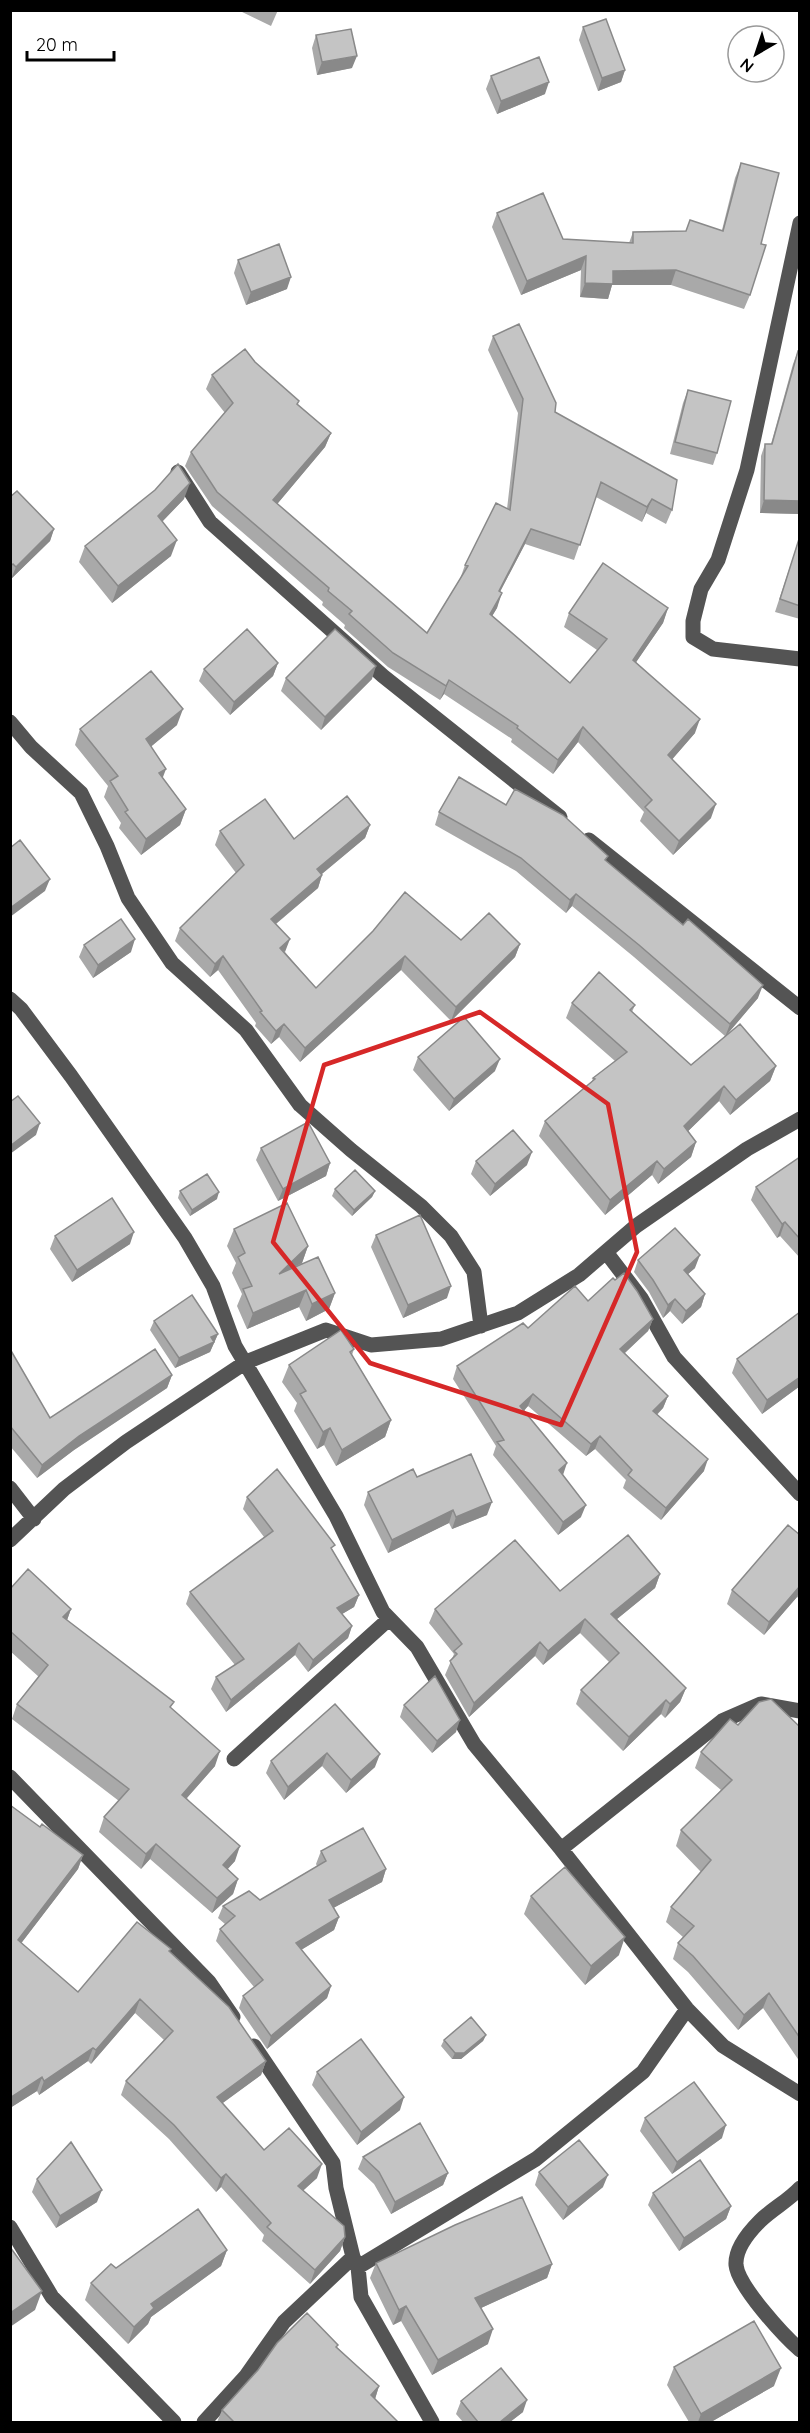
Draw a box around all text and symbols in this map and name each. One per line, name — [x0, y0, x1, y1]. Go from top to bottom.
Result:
scale bar — [27, 24, 114, 62]
north arrow — [726, 24, 786, 84]
text: 20 m — [36, 33, 78, 56]
text: N — [736, 54, 757, 77]

